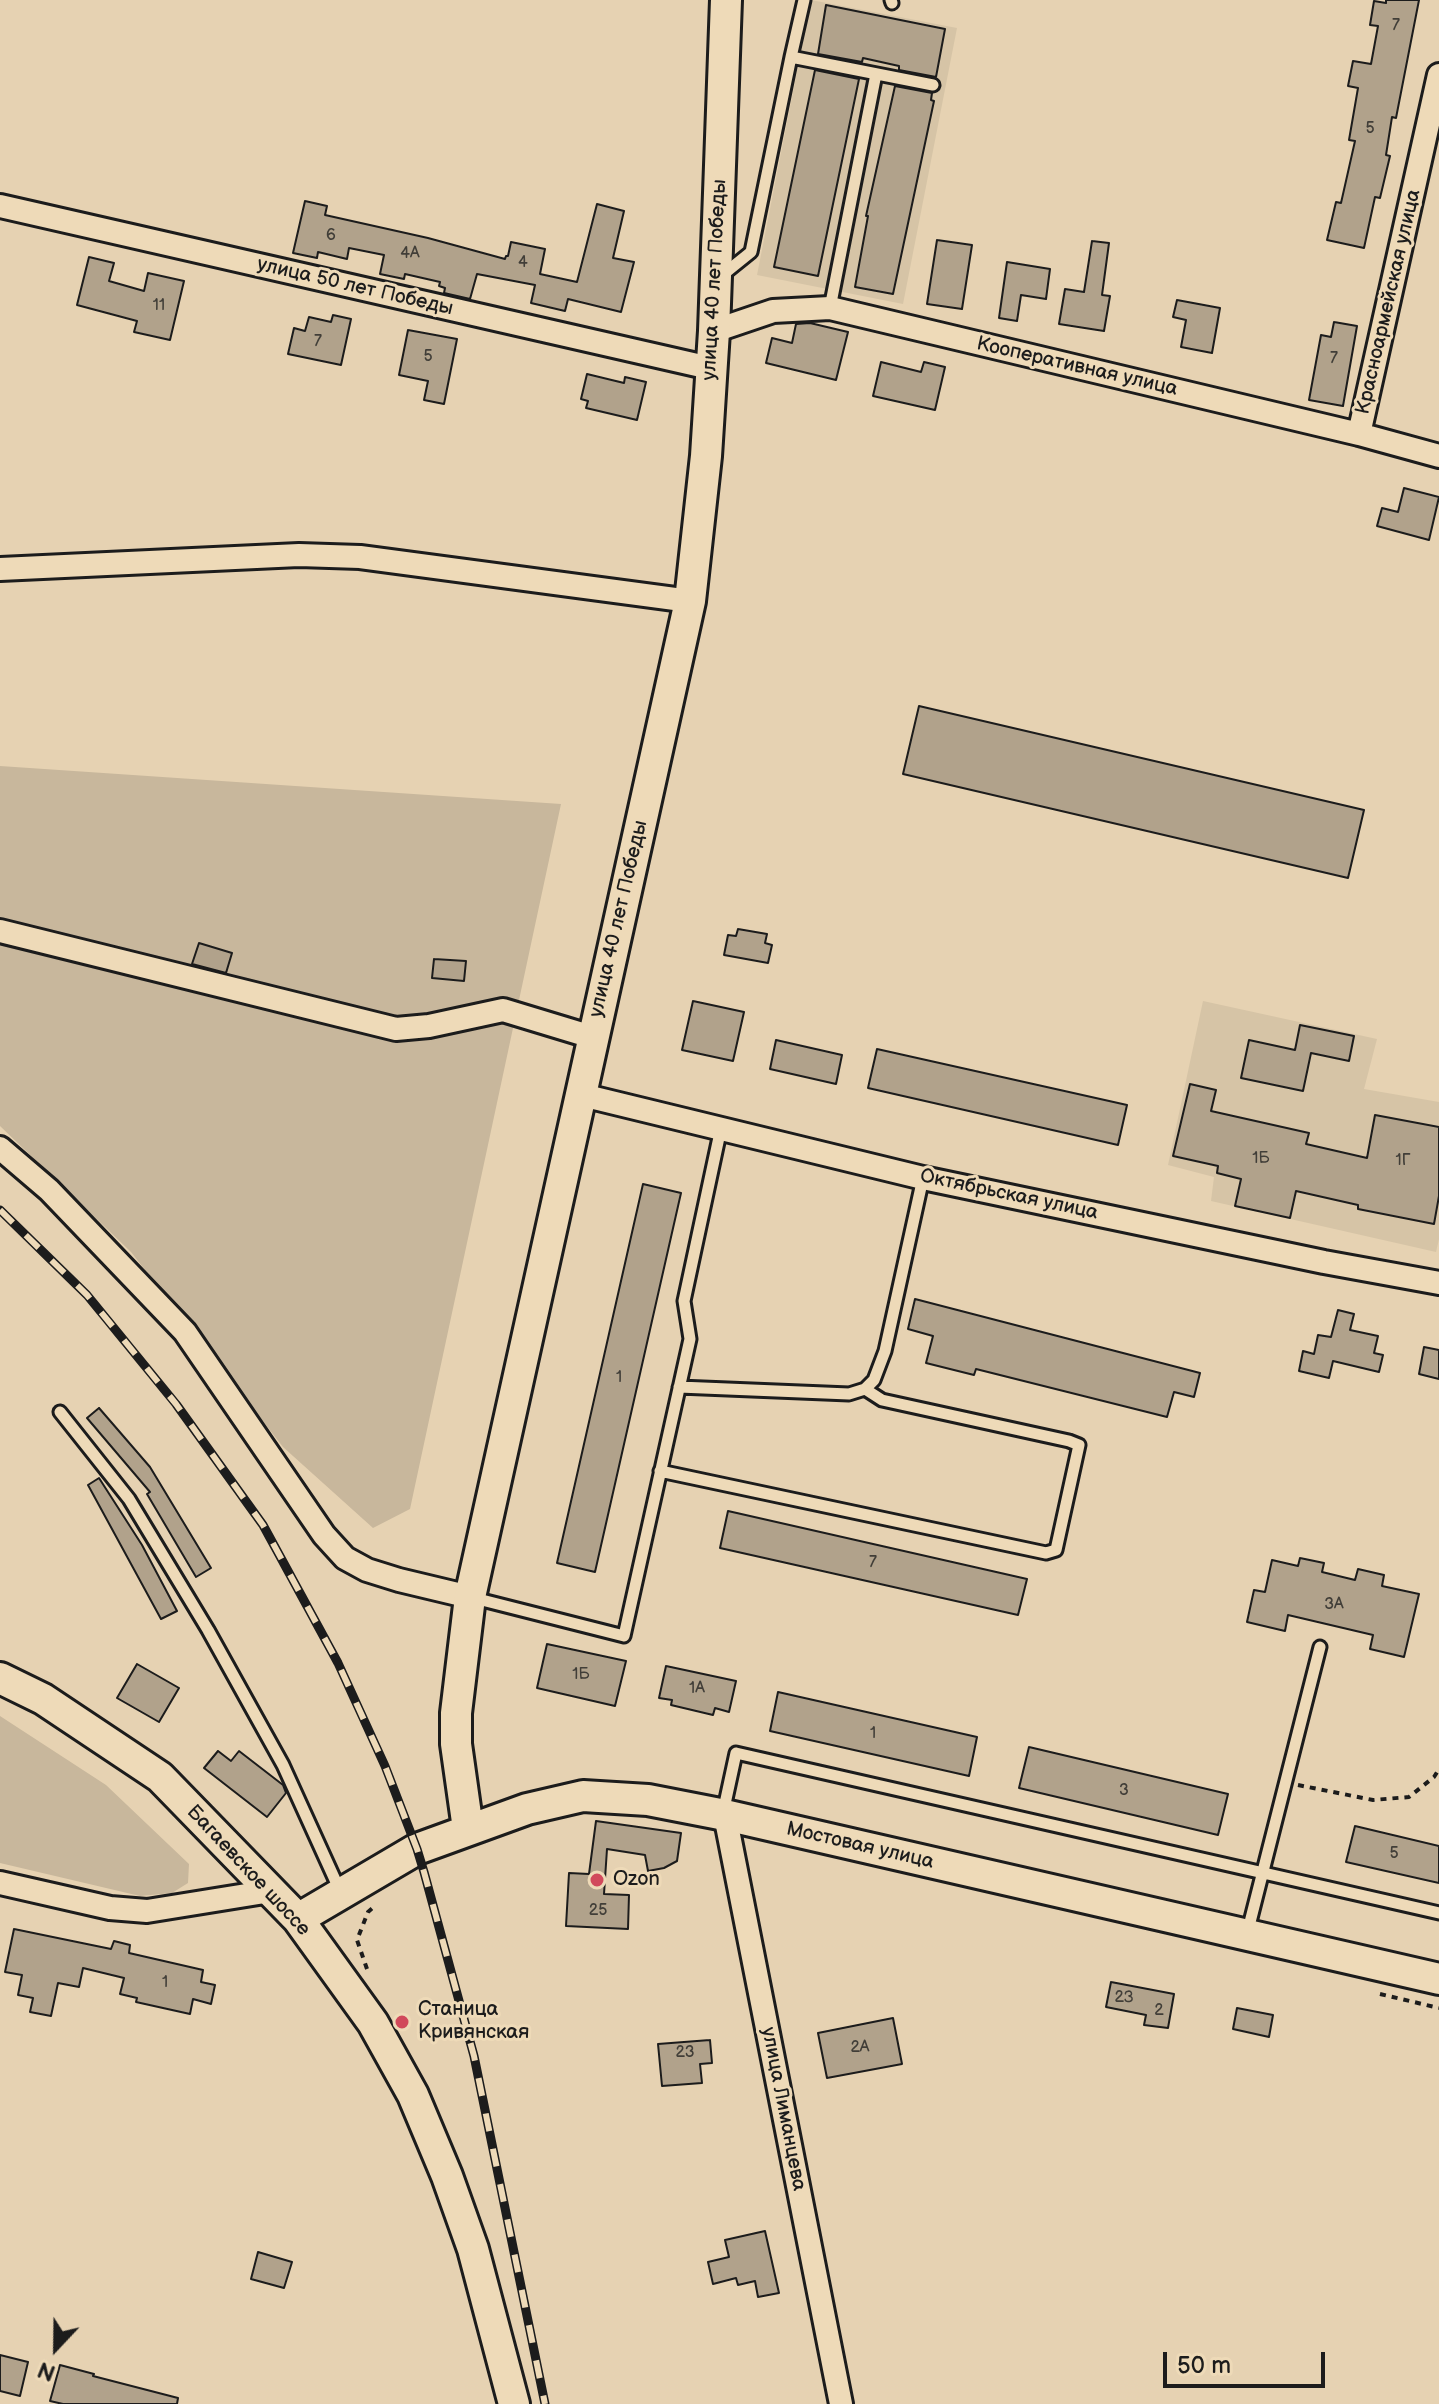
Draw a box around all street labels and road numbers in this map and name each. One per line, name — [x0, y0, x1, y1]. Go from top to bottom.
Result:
street label: улица 40 лет Победы — [698, 179, 732, 381]
street label: Красноармейская улица — [1351, 187, 1427, 417]
street label: улица 50 лет Победы — [255, 253, 455, 321]
street label: Кооперативная улица — [974, 332, 1180, 402]
street label: улица 40 лет Победы — [585, 818, 653, 1020]
street label: Октябрьская улица — [918, 1164, 1100, 1226]
street label: Багаевское шоссе — [181, 1801, 315, 1941]
street label: Мостовая улица — [784, 1817, 936, 1875]
street label: улица Лиманцева — [755, 2025, 811, 2193]

